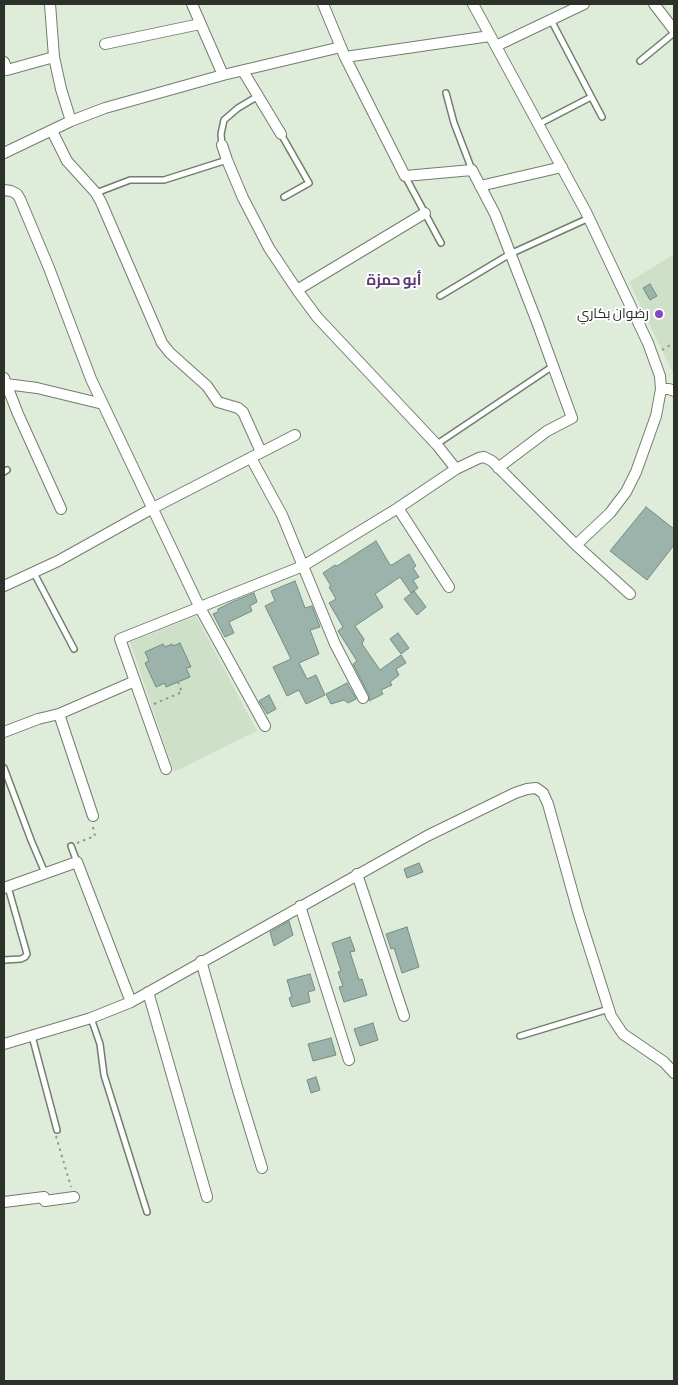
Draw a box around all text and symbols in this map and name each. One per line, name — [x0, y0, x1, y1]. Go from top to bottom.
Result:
district label: أبو حمزة — [367, 272, 421, 290]
place label: رضوان بكاري — [577, 306, 649, 322]
marker: رضوان بكاري — [653, 308, 665, 320]

